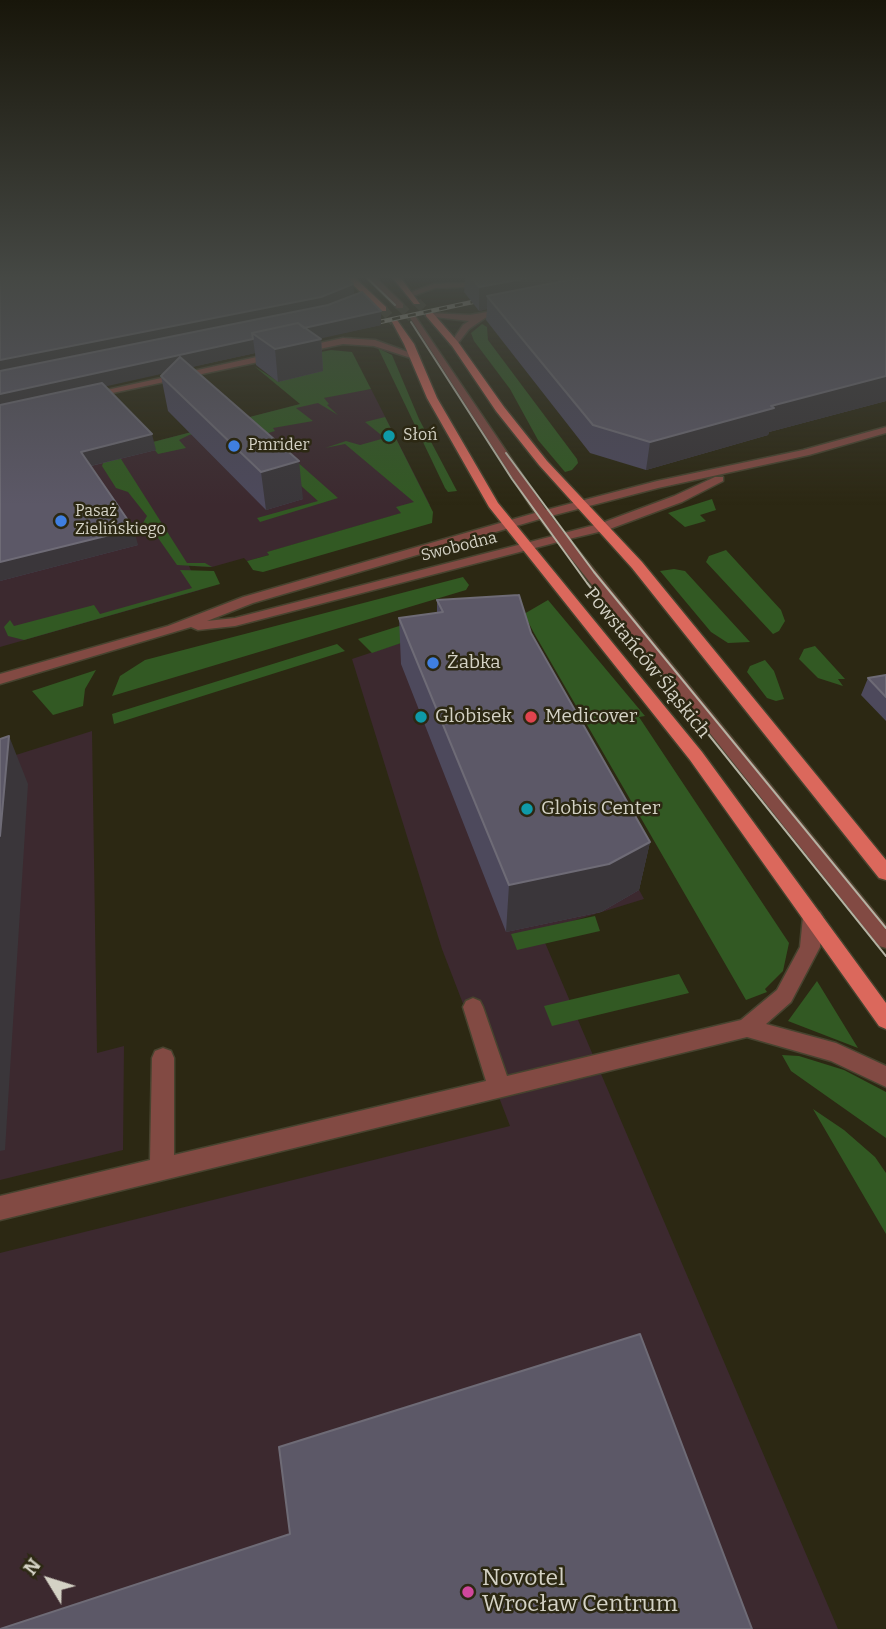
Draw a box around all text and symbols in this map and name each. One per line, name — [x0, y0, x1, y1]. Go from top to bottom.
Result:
place label: Słoń — [403, 426, 437, 446]
marker: Słoń — [381, 428, 397, 444]
place label: Pmrider — [248, 436, 310, 456]
marker: Pmrider — [226, 438, 242, 454]
place label: Pasaż Zielińskiego — [75, 502, 166, 540]
marker: Pasaż Zielińskiego — [53, 513, 69, 529]
street label: Swobodna — [419, 528, 499, 566]
street label: Powstańców Śląskich — [579, 583, 715, 743]
place label: Żabka — [447, 652, 501, 674]
marker: Żabka — [425, 655, 441, 671]
place label: Globisek — [435, 706, 512, 728]
place label: Medicover — [545, 706, 637, 728]
marker: Globisek — [413, 709, 429, 725]
marker: Medicover — [523, 709, 539, 725]
place label: Globis Center — [541, 798, 660, 820]
marker: Globis Center — [519, 801, 535, 817]
north arrow — [14, 1545, 84, 1615]
text: N — [18, 1554, 46, 1580]
place label: Novotel Wrocław Centrum — [482, 1565, 678, 1619]
marker: Novotel Wrocław Centrum — [460, 1584, 476, 1600]

